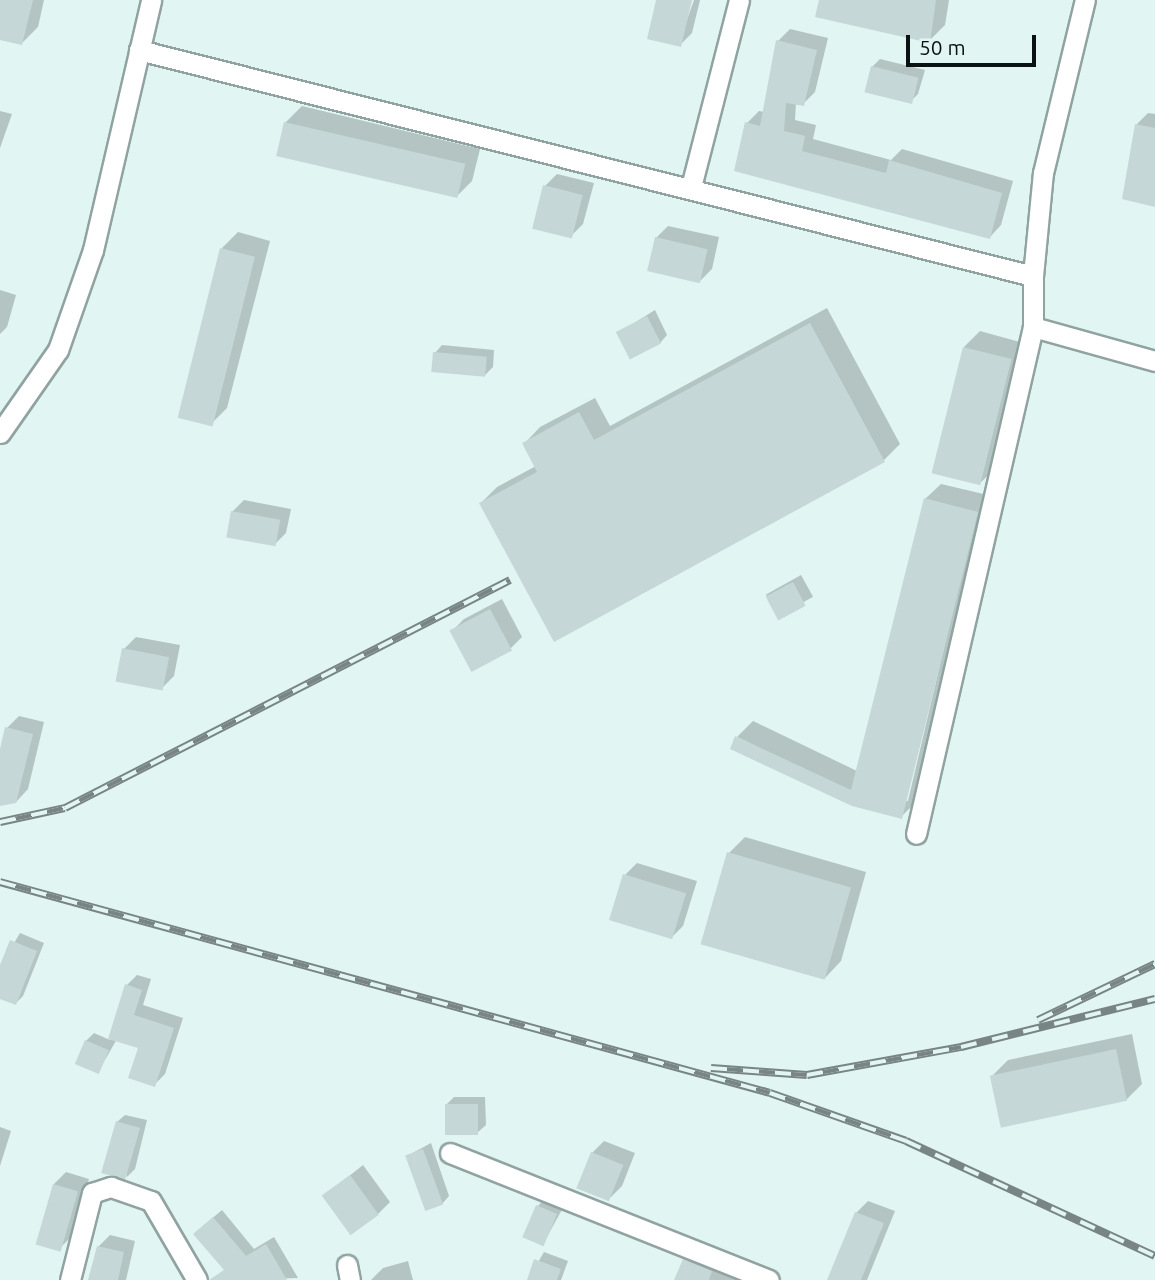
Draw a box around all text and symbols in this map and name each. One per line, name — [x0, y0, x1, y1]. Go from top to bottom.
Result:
scale bar — [910, 21, 1040, 65]
text: 50 m — [919, 35, 966, 59]

